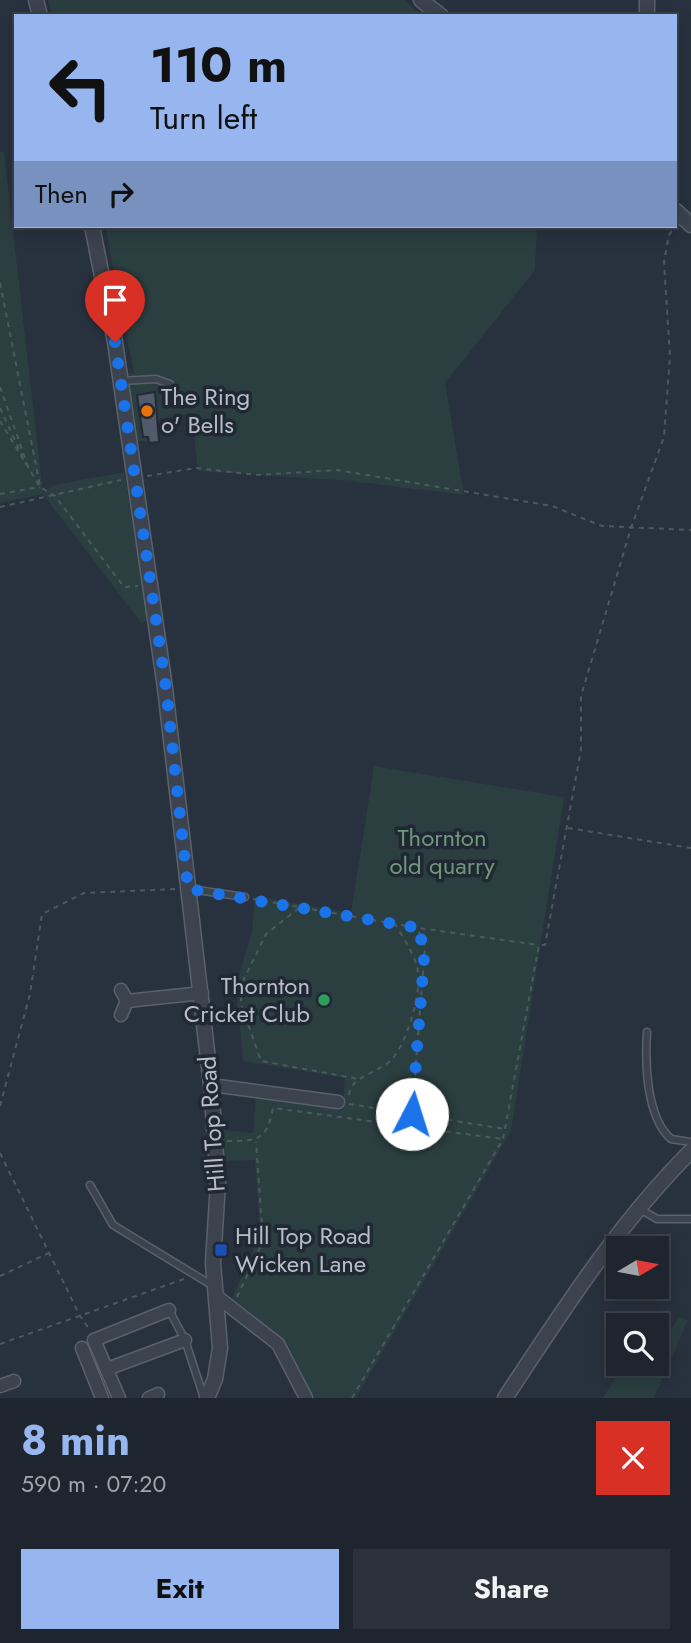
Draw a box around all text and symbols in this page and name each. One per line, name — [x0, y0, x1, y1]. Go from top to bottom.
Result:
text: 110 m — [150, 30, 287, 100]
icon: left — [35, 42, 126, 133]
text: Turn left — [150, 95, 257, 141]
text: Then — [35, 175, 88, 213]
icon: right — [102, 175, 140, 213]
pin — [85, 270, 145, 342]
icon: arrive — [96, 281, 134, 319]
place label: The Ring o' Bells — [161, 379, 250, 442]
marker: The Ring o' Bells — [139, 403, 155, 419]
park label: Thornton old quarry — [389, 820, 495, 883]
place label: Thornton Cricket Club — [184, 968, 310, 1031]
marker: Thornton Cricket Club — [316, 992, 332, 1008]
street label: Hill Top Road — [189, 1055, 234, 1193]
position arrow — [375, 1077, 449, 1151]
place label: Hill Top Road Wicken Lane — [235, 1218, 371, 1281]
north arrow — [606, 1236, 668, 1298]
map controls — [606, 1236, 669, 1376]
marker: Hill Top Road Wicken Lane — [213, 1242, 229, 1258]
button: search — [606, 1313, 669, 1376]
text: 8 min — [21, 1410, 130, 1471]
button: close — [596, 1421, 670, 1495]
text: 590 m · 07:20 — [21, 1467, 166, 1501]
button: Exit — [21, 1549, 339, 1629]
button: Share — [353, 1549, 670, 1629]

